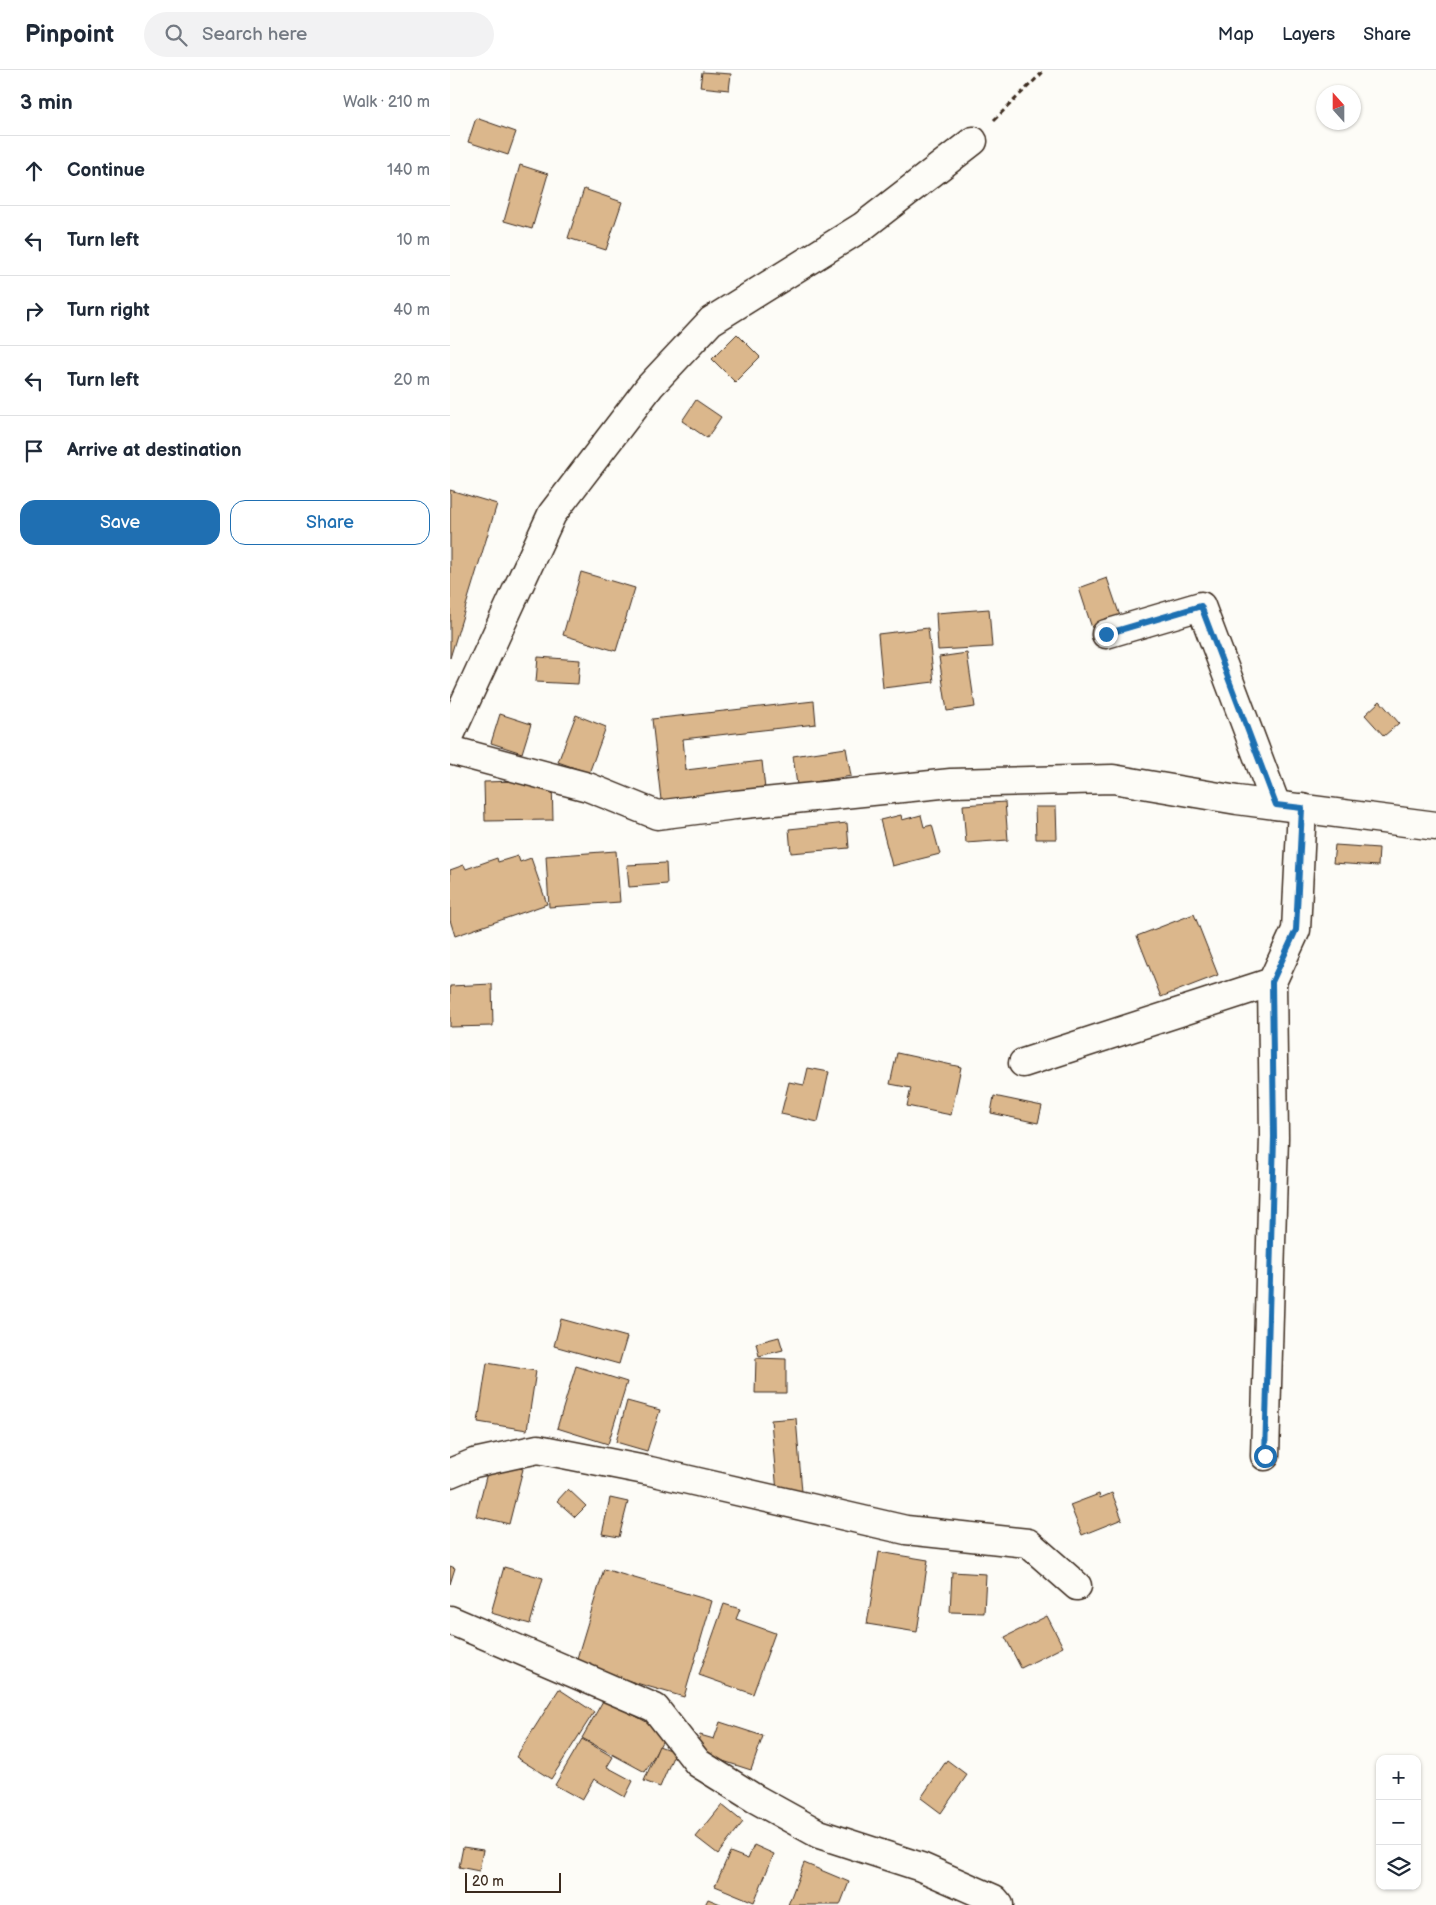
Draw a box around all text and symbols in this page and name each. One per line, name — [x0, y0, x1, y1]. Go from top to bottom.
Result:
search box — [144, 12, 494, 57]
text: Pinpoint — [25, 20, 114, 49]
icon: search — [162, 21, 190, 49]
text: Search here — [202, 23, 307, 46]
text: Map — [1218, 24, 1254, 45]
text: Layers — [1282, 24, 1335, 45]
text: Share — [1363, 24, 1411, 45]
north arrow — [1316, 85, 1361, 130]
text: 3 min — [20, 90, 73, 115]
text: Walk · 210 m — [343, 93, 430, 112]
icon: ahead — [20, 157, 48, 185]
text: Continue — [67, 159, 145, 182]
text: 140 m — [387, 161, 430, 180]
icon: left — [20, 227, 48, 255]
text: Turn left — [67, 229, 139, 252]
text: 10 m — [397, 231, 430, 250]
icon: right — [20, 297, 48, 325]
text: Turn right — [67, 299, 150, 322]
text: 40 m — [393, 301, 430, 320]
icon: left — [20, 367, 48, 395]
text: Turn left — [67, 369, 139, 392]
text: 20 m — [394, 371, 430, 390]
icon: arrive — [20, 437, 48, 465]
text: Arrive at destination — [67, 439, 242, 462]
button: Save — [20, 500, 220, 545]
button: Share — [230, 500, 430, 545]
route end — [1095, 623, 1118, 646]
route start — [1254, 1445, 1277, 1468]
map controls — [1376, 1755, 1421, 1890]
button: + — [1376, 1755, 1421, 1800]
button: − — [1376, 1800, 1421, 1845]
button: layers — [1376, 1845, 1421, 1890]
scale bar — [465, 1870, 561, 1893]
text: 20 m — [472, 1873, 504, 1890]

